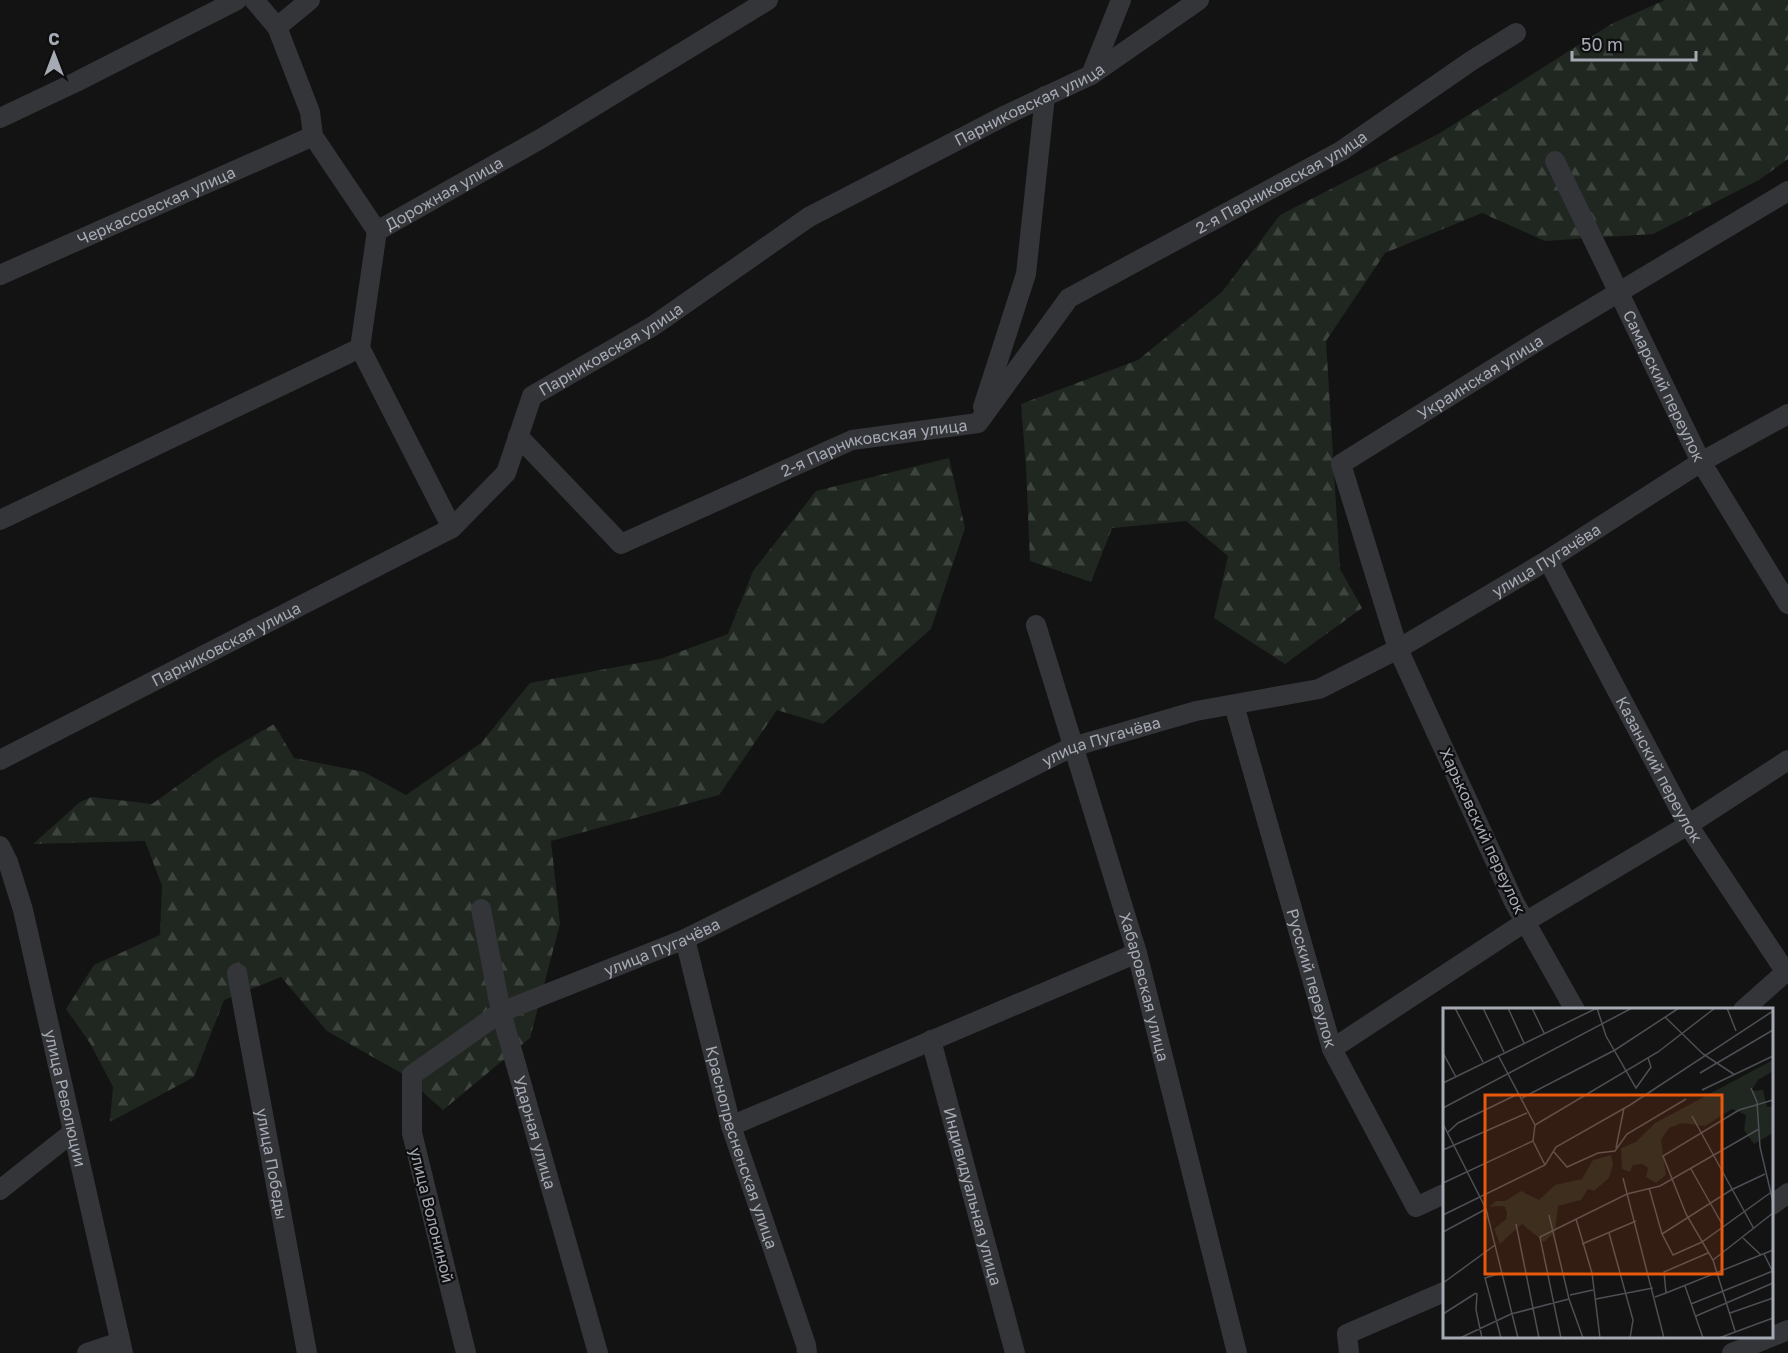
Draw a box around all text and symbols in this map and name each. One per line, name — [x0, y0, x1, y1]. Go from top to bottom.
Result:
north arrow — [24, 24, 84, 84]
scale bar — [1572, 24, 1696, 62]
text: С — [48, 29, 60, 49]
text: 50 m — [1581, 33, 1623, 55]
street label: Парниковская улица — [951, 59, 1108, 150]
street label: 2-я Парниковская улица — [1192, 126, 1371, 238]
street label: Дорожная улица — [382, 152, 506, 234]
street label: Черкассовская улица — [74, 162, 238, 249]
street label: Парниковская улица — [535, 298, 687, 400]
street label: Самарский переулок — [1619, 307, 1709, 465]
street label: Украинская улица — [1413, 330, 1547, 424]
street label: 2-я Парниковская улица — [777, 415, 968, 481]
street label: улица Пугачёва — [1488, 519, 1604, 601]
street label: Парниковская улица — [148, 597, 304, 691]
street label: Казанский переулок — [1612, 693, 1707, 846]
street label: улица Пугачёва — [1038, 712, 1163, 770]
street label: Харьковский переулок — [1436, 745, 1530, 917]
street label: Русский переулок — [1282, 906, 1341, 1050]
street label: Хабаровская улица — [1115, 910, 1174, 1064]
street label: улица Пугачёва — [601, 913, 723, 980]
inset map — [1443, 1008, 1773, 1338]
street label: улица Революции — [40, 1027, 91, 1169]
street label: Краснопресненская улица — [702, 1044, 782, 1251]
street label: Ударная улица — [510, 1073, 561, 1191]
street label: Индивидуальная улица — [939, 1105, 1006, 1288]
street label: улица Победы — [252, 1107, 292, 1221]
street label: улица Волониной — [406, 1145, 458, 1285]

